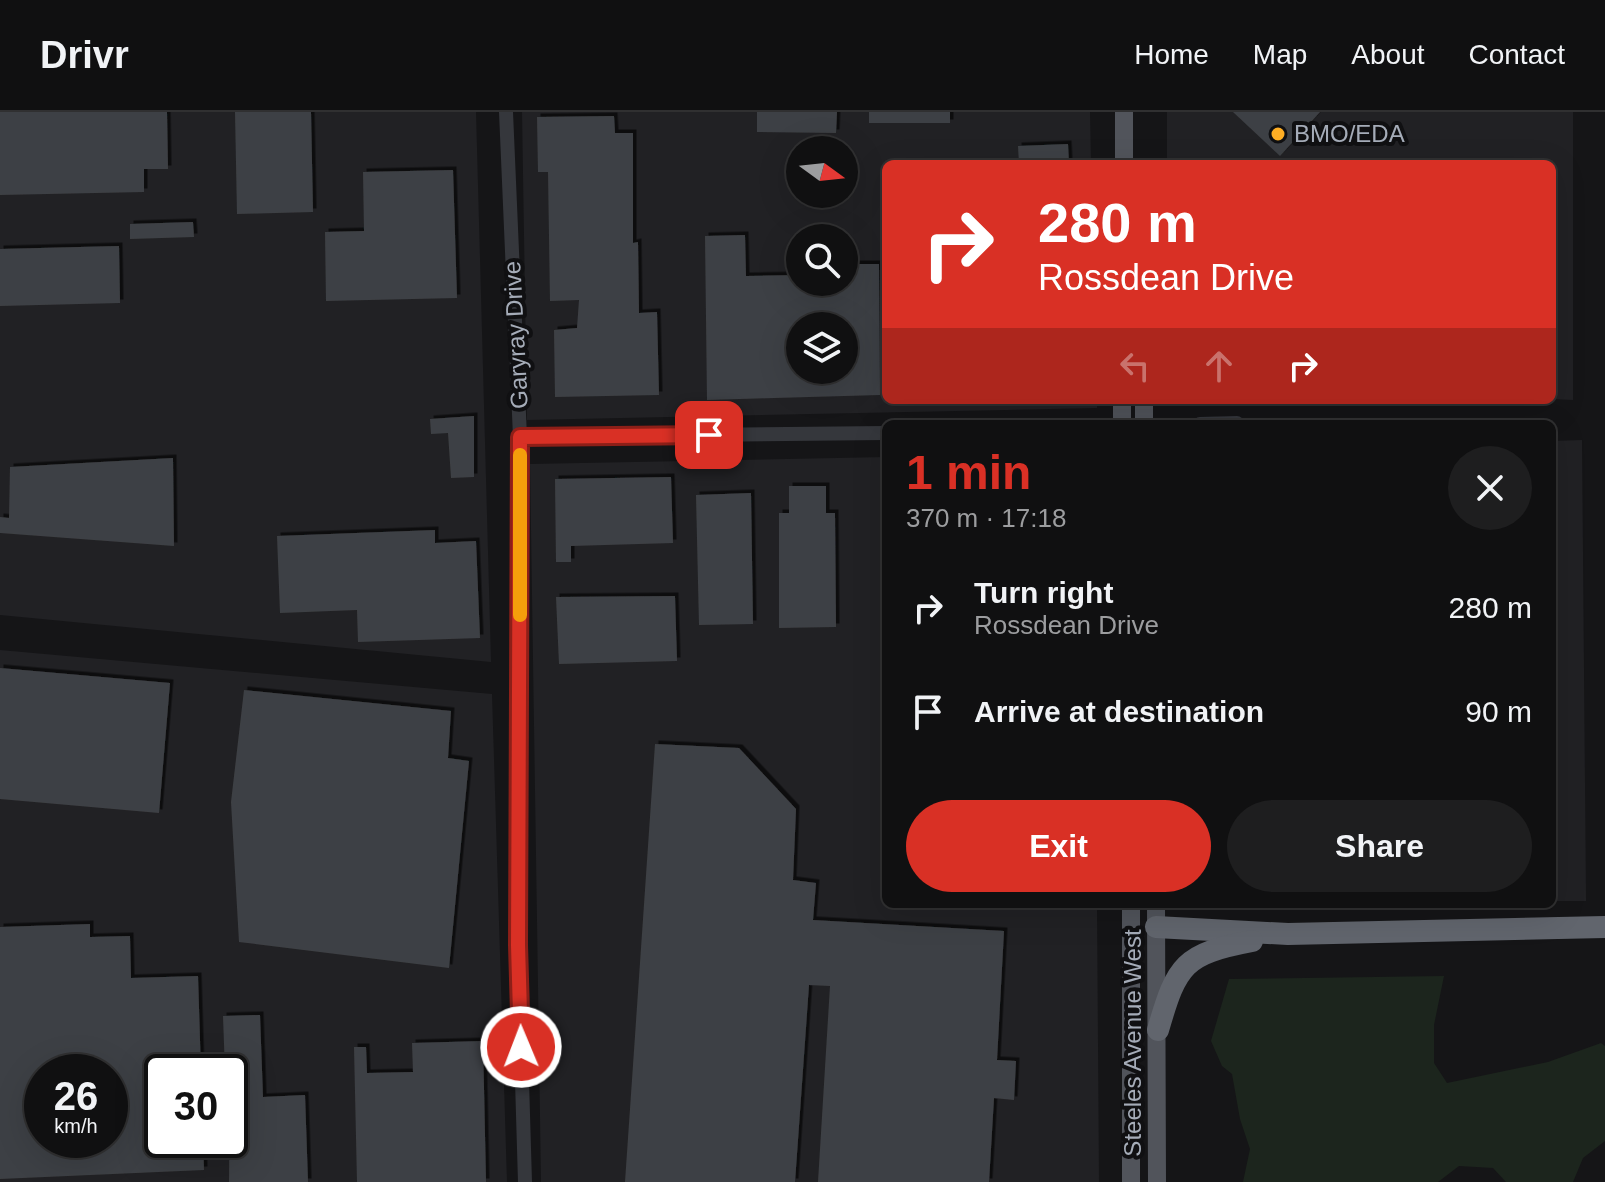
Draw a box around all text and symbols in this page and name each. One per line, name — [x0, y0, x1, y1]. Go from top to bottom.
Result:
text: Drivr — [40, 34, 129, 76]
text: Home — [1134, 39, 1209, 70]
text: Map — [1253, 39, 1307, 70]
text: About — [1351, 39, 1425, 70]
text: Contact — [1469, 39, 1565, 70]
place label: BMO/EDA — [1294, 120, 1405, 147]
marker: BMO/EDA — [1269, 125, 1287, 143]
north arrow — [786, 136, 858, 208]
map controls — [786, 136, 858, 384]
text: 280 m — [1038, 191, 1197, 254]
icon: right — [906, 192, 1010, 296]
button: search — [786, 224, 858, 296]
text: Rossdean Drive — [1038, 257, 1294, 298]
street label: Garyray Drive — [498, 260, 533, 410]
button: layers — [786, 312, 858, 384]
icon: left — [1113, 344, 1157, 388]
icon: ahead — [1197, 344, 1241, 388]
icon: right — [1281, 344, 1325, 388]
pin — [675, 401, 743, 469]
icon: arrive — [687, 413, 731, 457]
text: 1 min — [906, 446, 1031, 499]
button: close — [1448, 446, 1532, 530]
text: 370 m · 17:18 — [906, 503, 1066, 533]
text: Turn right — [974, 576, 1113, 609]
icon: right — [906, 586, 950, 630]
text: 280 m — [1449, 591, 1532, 624]
text: Rossdean Drive — [974, 610, 1159, 640]
icon: arrive — [906, 690, 950, 734]
text: Arrive at destination — [974, 695, 1264, 728]
text: 90 m — [1465, 695, 1532, 728]
button: Exit — [906, 800, 1211, 892]
button: Share — [1227, 800, 1532, 892]
street label: Steeles Avenue West — [1119, 929, 1146, 1157]
position arrow — [479, 1005, 563, 1089]
speed limit sign: 30 — [144, 1054, 248, 1158]
text: 26 — [54, 1074, 98, 1118]
text: km/h — [54, 1115, 98, 1137]

